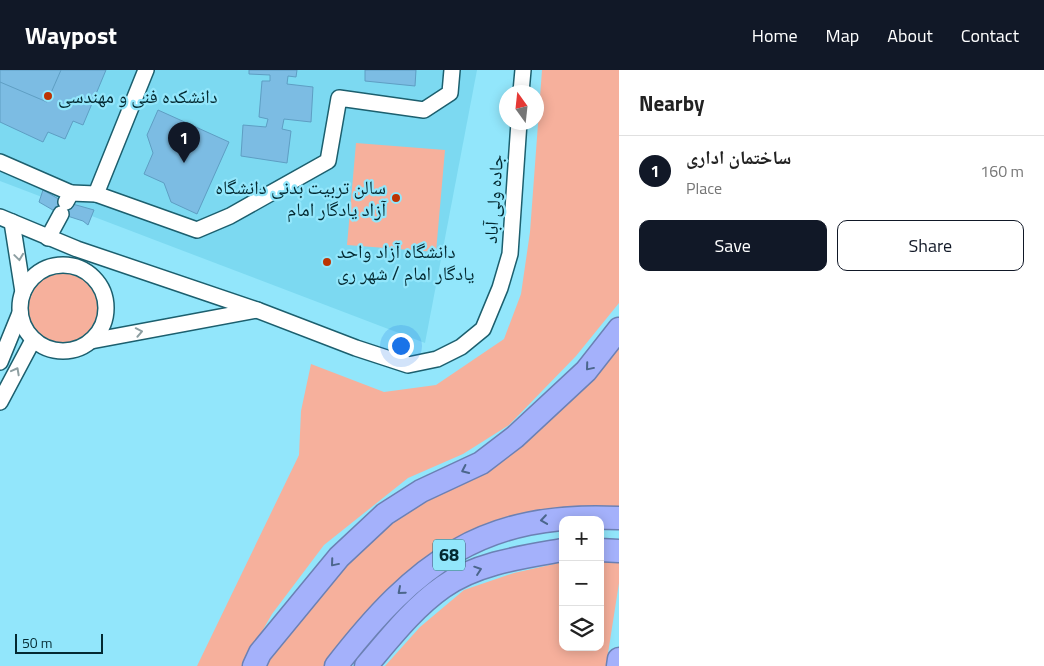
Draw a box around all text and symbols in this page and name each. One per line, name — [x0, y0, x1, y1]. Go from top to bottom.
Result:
text: Waypost — [25, 17, 117, 53]
text: Home — [752, 22, 798, 49]
text: Map — [826, 22, 859, 49]
text: About — [887, 22, 933, 49]
text: Contact — [961, 22, 1019, 49]
place label: دانشکده فنی و مهندسی — [58, 81, 218, 110]
north arrow — [499, 85, 544, 130]
text: Nearby — [639, 87, 704, 119]
marker: دانشکده فنی و مهندسی — [42, 90, 54, 102]
pin: 1 — [168, 122, 200, 163]
text: ساختمان اداری — [686, 142, 791, 171]
street label: جاده ولی آباد — [475, 153, 510, 245]
text: 1 — [651, 159, 659, 183]
text: 160 m — [980, 159, 1024, 183]
place label: سالن تربیت بدنی دانشگاه آزاد یادگار امام — [215, 172, 387, 223]
text: Place — [686, 176, 722, 200]
marker: سالن تربیت بدنی دانشگاه آزاد یادگار امام — [390, 192, 402, 204]
button: Save — [639, 220, 827, 271]
button: Share — [837, 220, 1024, 271]
place label: دانشگاه آزاد واحد یادگار امام / شهر ری — [337, 236, 475, 287]
one-way arrow — [13, 252, 23, 261]
marker: دانشگاه آزاد واحد یادگار امام / شهر ری — [321, 256, 333, 268]
one-way arrow — [135, 328, 144, 338]
your location — [388, 333, 414, 359]
one-way arrow — [586, 362, 595, 371]
one-way arrow — [10, 367, 20, 376]
one-way arrow — [461, 464, 470, 475]
one-way arrow — [540, 515, 549, 525]
map controls — [559, 516, 604, 651]
button: + — [559, 516, 604, 561]
road number: 68 — [433, 540, 465, 570]
one-way arrow — [330, 558, 339, 567]
button: − — [559, 561, 604, 606]
one-way arrow — [473, 566, 482, 576]
one-way arrow — [398, 585, 407, 594]
button: layers — [559, 606, 604, 651]
scale bar — [15, 631, 102, 654]
text: 50 m — [22, 632, 52, 653]

